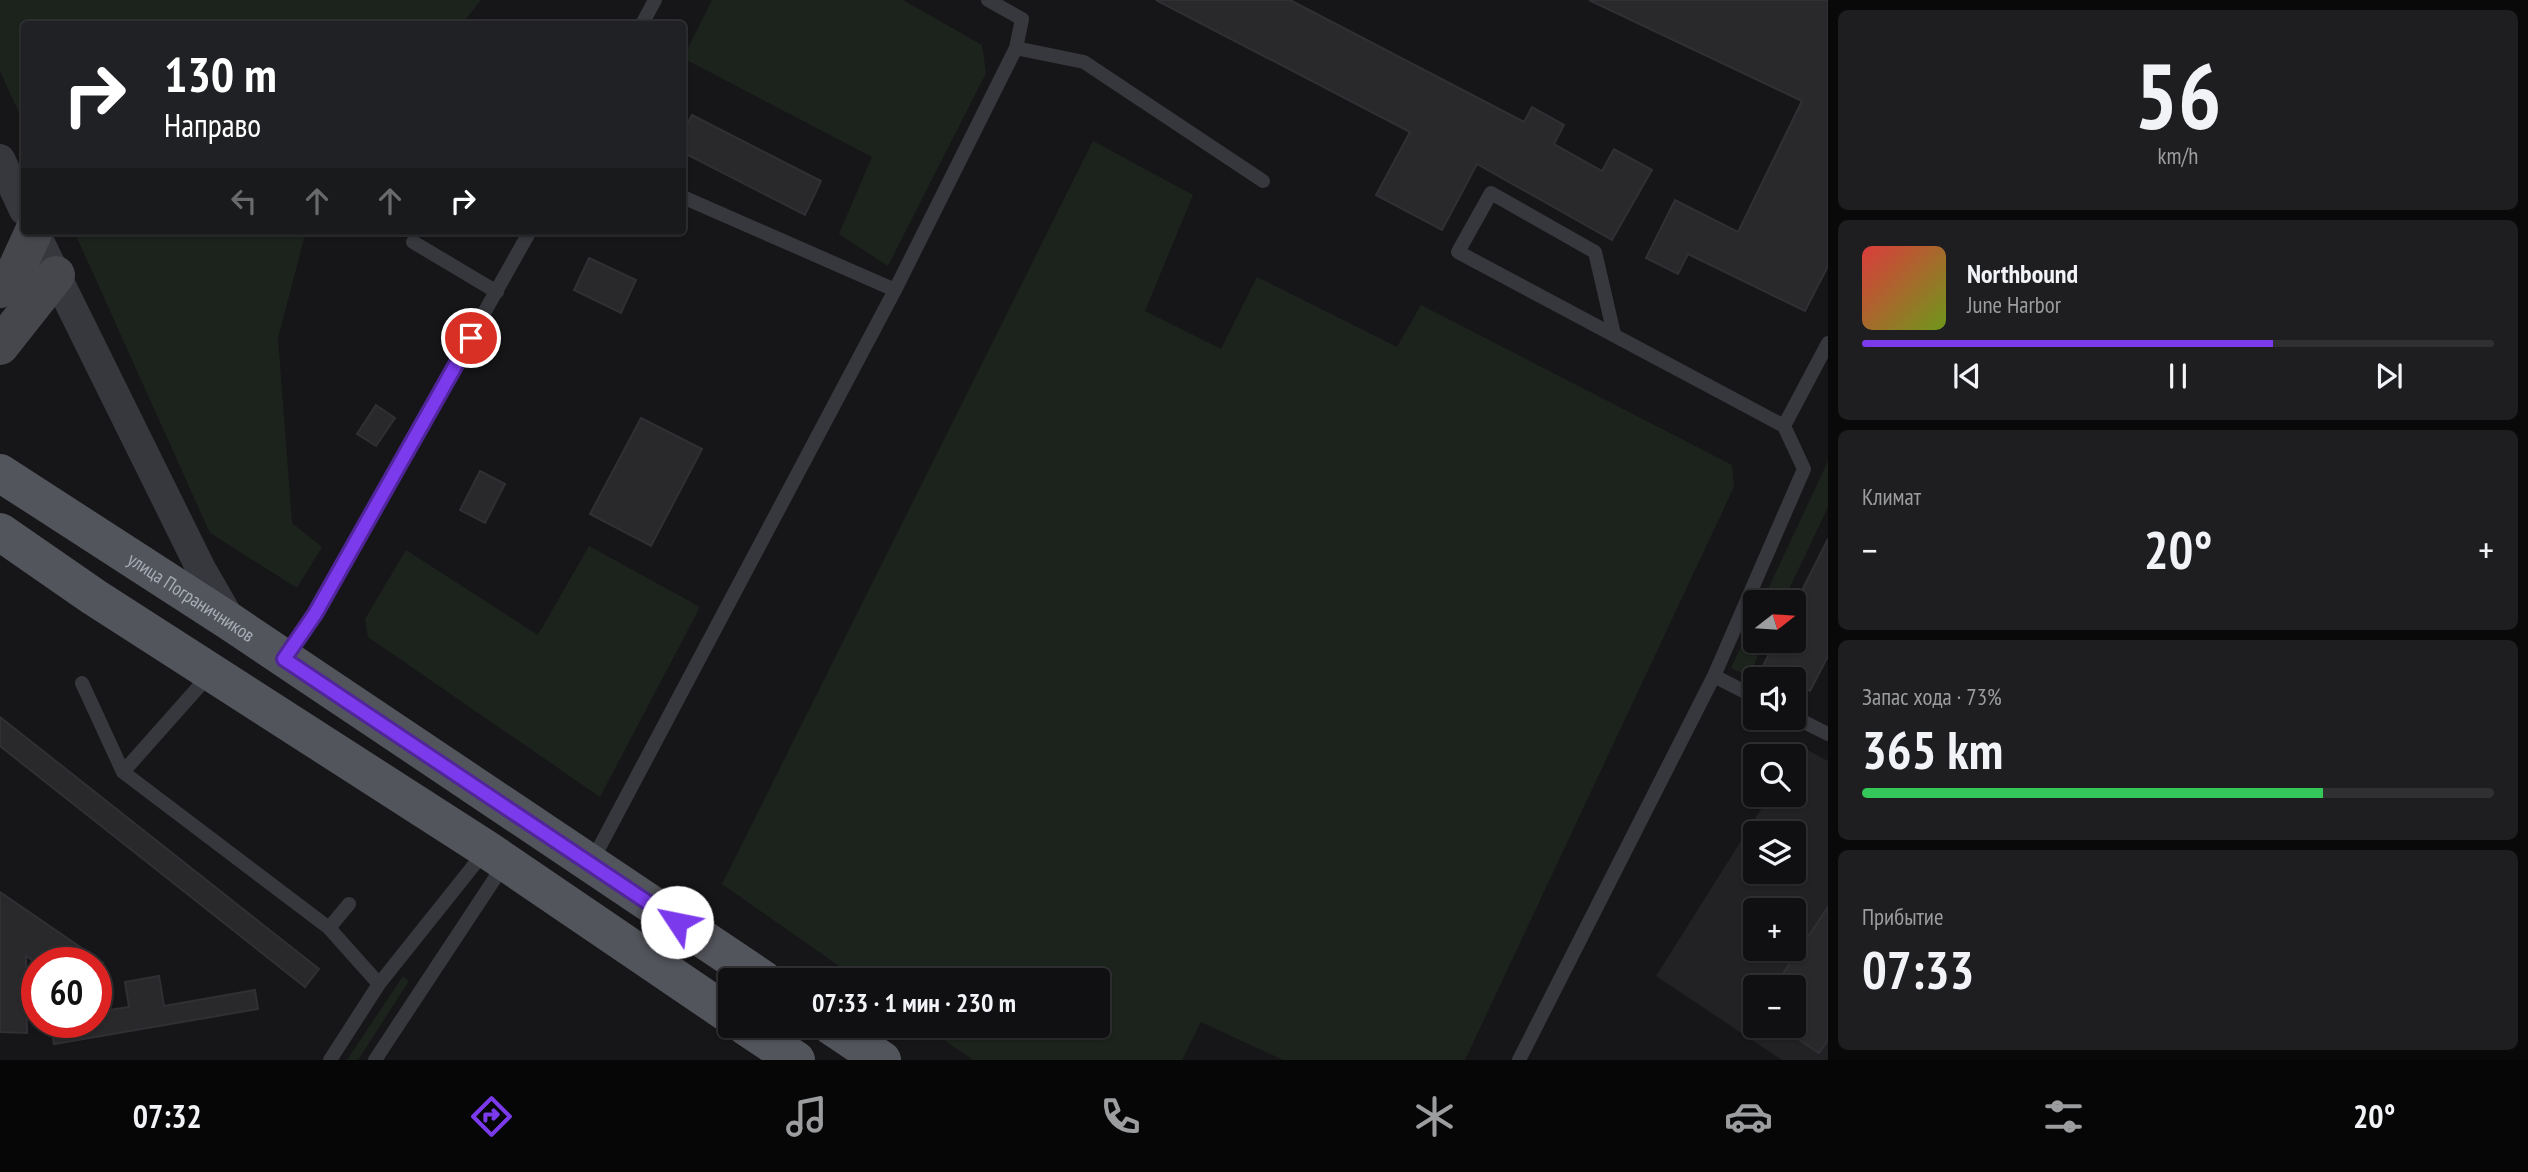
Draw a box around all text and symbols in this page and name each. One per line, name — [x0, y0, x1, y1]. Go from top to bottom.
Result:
text: 56 — [2135, 36, 2222, 154]
text: 130 m — [164, 42, 277, 106]
icon: right — [49, 49, 140, 140]
text: Направо — [164, 104, 261, 146]
text: km/h — [2158, 141, 2198, 170]
icon: left — [225, 182, 263, 220]
icon: ahead — [298, 182, 336, 220]
icon: ahead — [371, 182, 409, 220]
icon: right — [444, 182, 482, 220]
text: Northbound — [1967, 257, 2078, 290]
text: June Harbor — [1967, 290, 2061, 319]
pin — [441, 308, 501, 368]
icon: arrive — [452, 319, 490, 357]
icon: previous — [1948, 357, 1986, 395]
icon: pause — [2159, 357, 2197, 395]
icon: next — [2370, 357, 2408, 395]
text: Климат — [1862, 482, 1921, 511]
text: 20° — [2144, 516, 2212, 583]
text: − — [1862, 525, 1878, 574]
text: + — [2478, 525, 2494, 574]
street label: улица Пограничников — [123, 547, 259, 647]
north arrow — [1743, 590, 1806, 653]
map controls — [1743, 590, 1806, 1038]
button: sound — [1743, 667, 1806, 730]
text: Запас хода · 73% — [1862, 682, 2002, 711]
text: 365 km — [1862, 716, 2003, 783]
button: search — [1743, 744, 1806, 807]
button: layers — [1743, 821, 1806, 884]
position arrow — [640, 885, 714, 959]
button: + — [1743, 898, 1806, 961]
text: Прибытие — [1862, 902, 1943, 931]
text: 07:33 — [1862, 936, 1974, 1003]
speed limit sign: 60 — [21, 947, 112, 1038]
button: − — [1743, 975, 1806, 1038]
text: 07:33 · 1 мин · 230 m — [812, 986, 1016, 1019]
icon: directions — [467, 1092, 516, 1141]
icon: music — [782, 1092, 831, 1141]
icon: phone — [1096, 1092, 1145, 1141]
icon: climate — [1410, 1092, 1459, 1141]
icon: car — [1724, 1092, 1773, 1141]
icon: filters — [2039, 1092, 2088, 1141]
text: 07:32 — [133, 1095, 202, 1137]
text: 20° — [2353, 1095, 2395, 1137]

